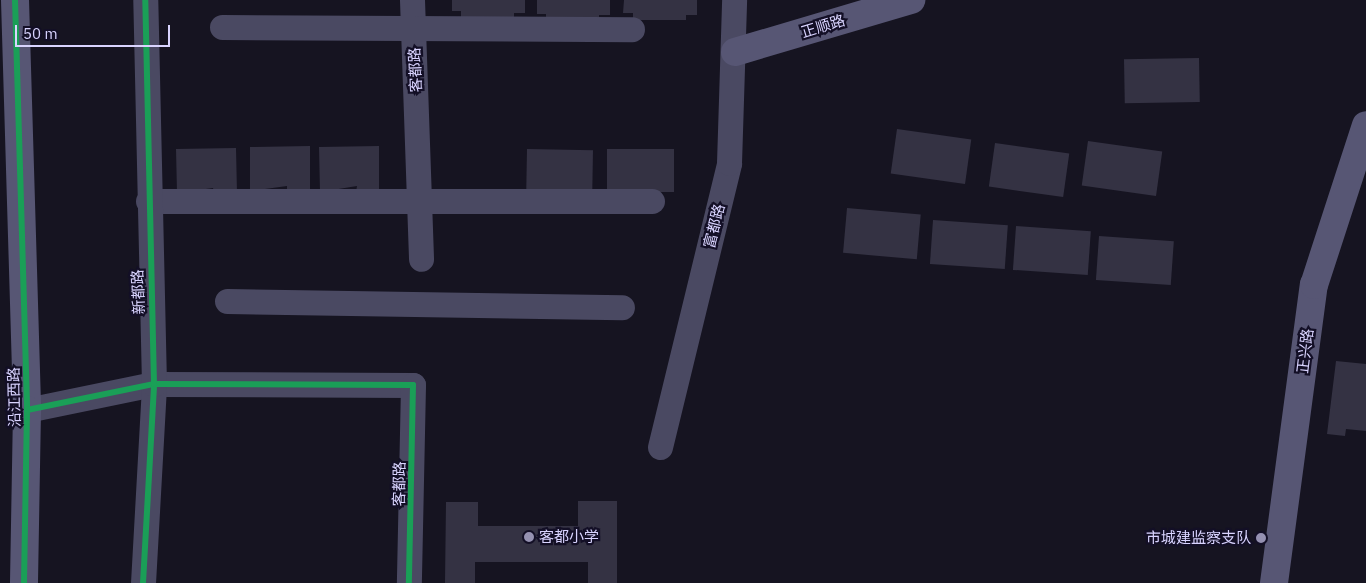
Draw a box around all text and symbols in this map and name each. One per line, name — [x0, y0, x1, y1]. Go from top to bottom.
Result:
street label: 正顺路 — [799, 11, 847, 41]
scale bar — [18, 15, 172, 47]
text: 50 m — [23, 24, 58, 43]
street label: 客都路 — [405, 47, 425, 93]
street label: 富都路 — [700, 202, 728, 250]
street label: 新都路 — [128, 269, 148, 315]
street label: 正兴路 — [1293, 328, 1317, 374]
street label: 沿江西路 — [4, 367, 24, 427]
street label: 客都路 — [390, 461, 408, 507]
place label: 客都小学 — [539, 528, 599, 546]
place label: 市城建监察支队 — [1146, 529, 1251, 547]
marker: 客都小学 — [523, 531, 535, 543]
marker: 市城建监察支队 — [1255, 532, 1267, 544]

